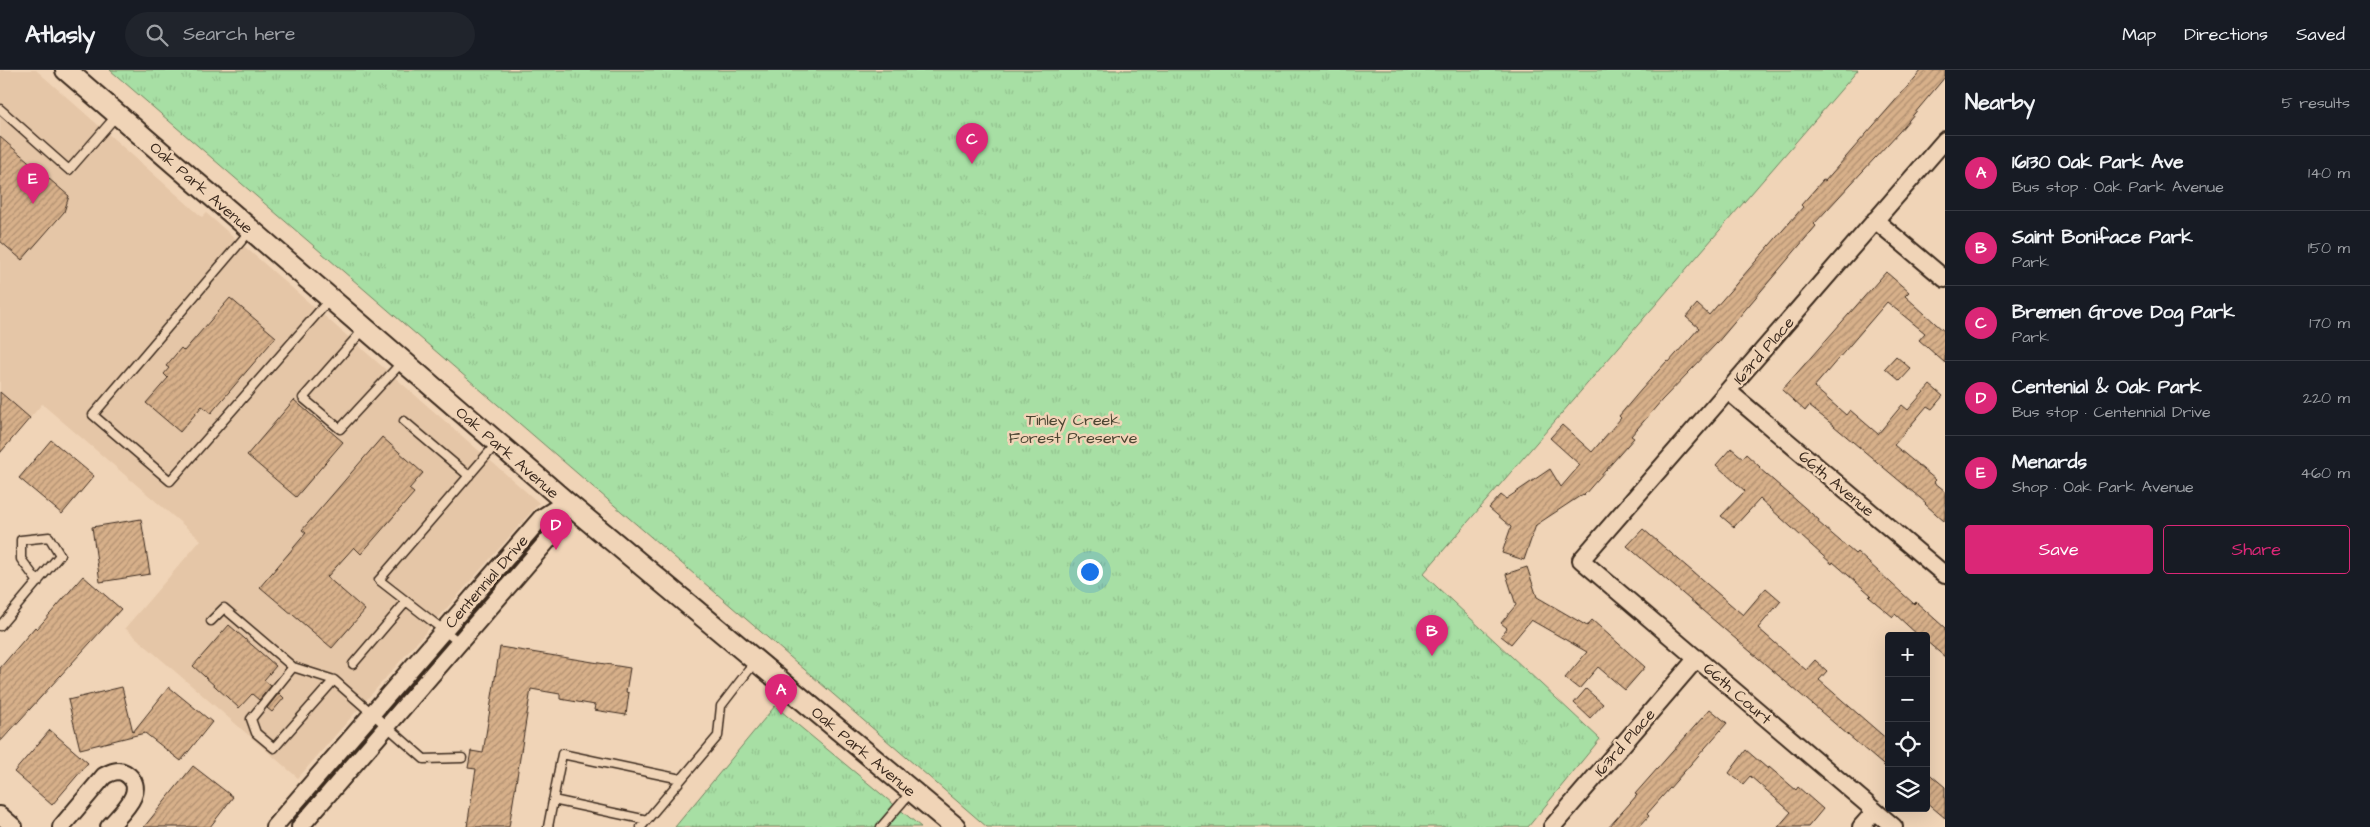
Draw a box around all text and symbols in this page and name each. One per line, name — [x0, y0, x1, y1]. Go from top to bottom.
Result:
search box — [125, 12, 475, 57]
text: Atlasly — [25, 18, 95, 52]
icon: search — [143, 21, 171, 49]
text: Search here — [183, 21, 295, 48]
text: Map — [2122, 22, 2156, 47]
text: Directions — [2184, 22, 2268, 47]
text: Saved — [2296, 22, 2345, 47]
text: Nearby — [1965, 88, 2035, 117]
text: 5 results — [2282, 92, 2350, 114]
pin: C — [956, 123, 988, 164]
street label: Oak Park Avenue — [145, 137, 258, 239]
text: 16130 Oak Park Ave — [2012, 149, 2184, 176]
text: A — [1976, 162, 1986, 184]
text: 140 m — [2308, 162, 2350, 184]
pin: E — [17, 163, 49, 204]
text: Bus stop · Oak Park Avenue — [2012, 176, 2224, 198]
text: Saint Boniface Park — [2012, 224, 2193, 251]
text: B — [1975, 237, 1987, 259]
text: 150 m — [2308, 237, 2350, 259]
text: Park — [2012, 251, 2049, 273]
text: Bremen Grove Dog Park — [2012, 299, 2235, 326]
street label: 163rd Place — [1728, 312, 1800, 389]
text: C — [1975, 312, 1987, 334]
text: 170 m — [2309, 312, 2350, 334]
text: Park — [2012, 326, 2049, 348]
text: Centenial & Oak Park — [2012, 374, 2202, 401]
text: D — [1976, 387, 1986, 409]
text: 220 m — [2303, 387, 2350, 409]
text: Bus stop · Centennial Drive — [2012, 401, 2211, 423]
street label: Oak Park Avenue — [451, 402, 564, 504]
park label: Tinley Creek Forest Preserve — [1009, 409, 1138, 449]
street label: 66th Avenue — [1794, 446, 1879, 522]
text: Menards — [2012, 449, 2087, 476]
text: E — [1976, 462, 1986, 484]
text: 460 m — [2300, 462, 2350, 484]
text: Shop · Oak Park Avenue — [2012, 476, 2194, 498]
pin: D — [540, 509, 572, 550]
button: Save — [1965, 525, 2153, 574]
button: Share — [2163, 525, 2350, 574]
street label: Centennial Drive — [440, 530, 534, 633]
your location — [1077, 559, 1103, 585]
pin: B — [1416, 615, 1448, 656]
map controls — [1885, 632, 1930, 812]
button: + — [1885, 632, 1930, 677]
street label: 66th Court — [1698, 658, 1777, 730]
pin: A — [765, 674, 797, 715]
button: − — [1885, 677, 1930, 722]
street label: Oak Park Avenue — [806, 701, 921, 802]
street label: 163rd Place — [1589, 704, 1661, 781]
button: locate — [1885, 722, 1930, 767]
button: layers — [1885, 767, 1930, 812]

